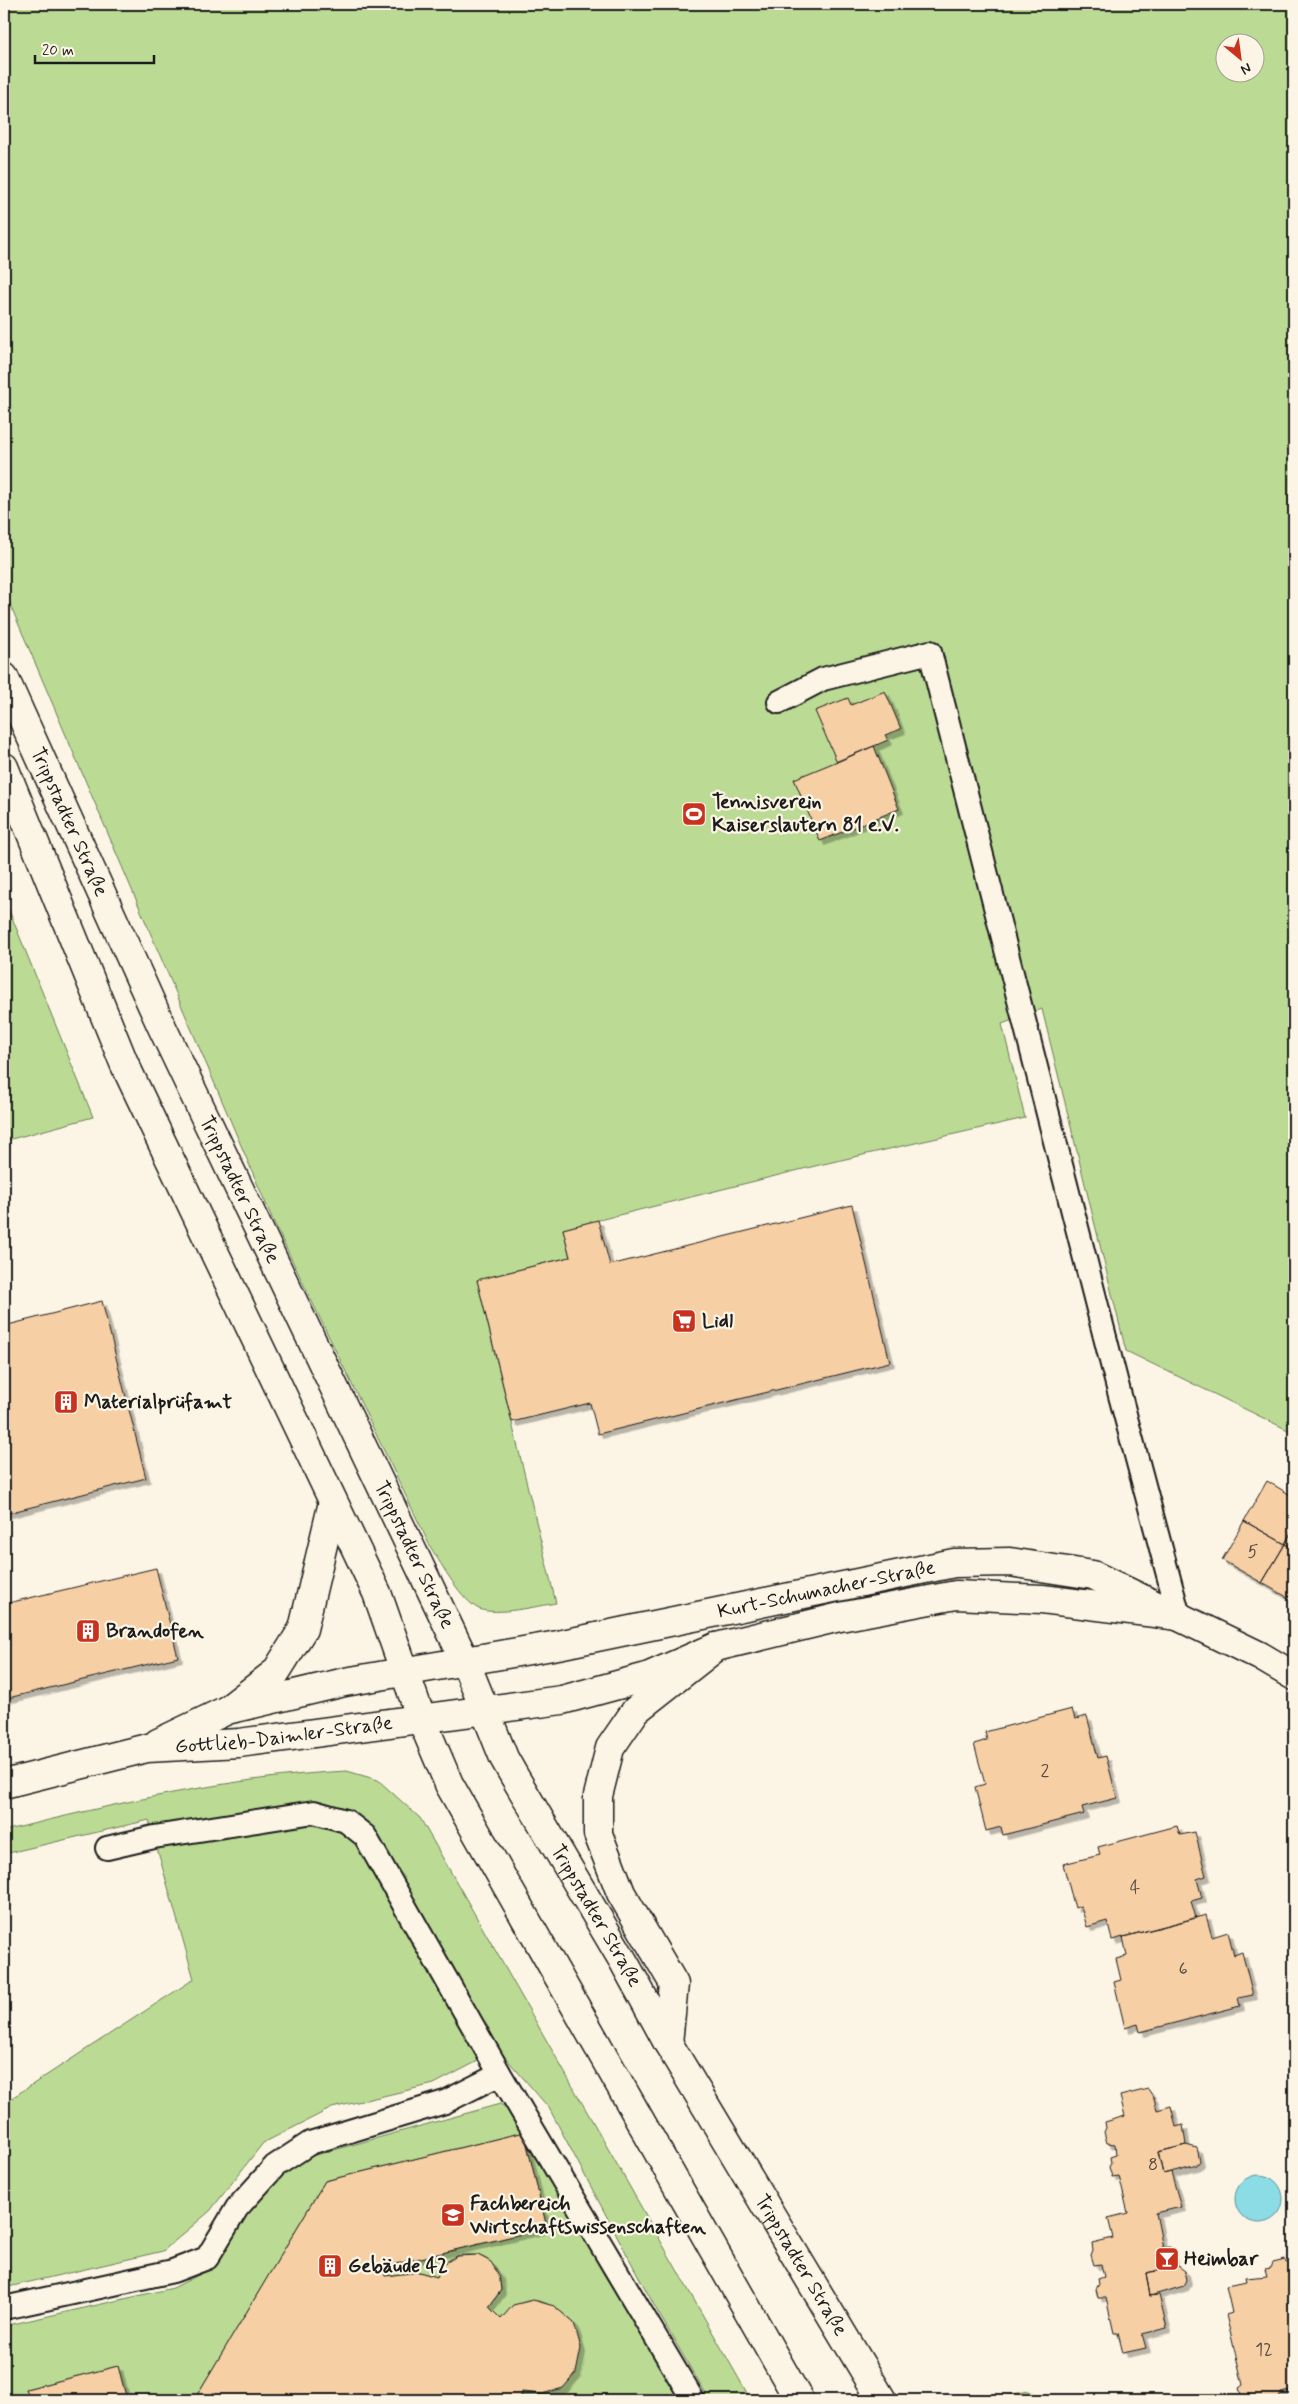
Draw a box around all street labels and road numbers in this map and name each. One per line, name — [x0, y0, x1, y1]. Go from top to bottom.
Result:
street label: Trippstadter Straße — [24, 743, 115, 901]
street label: Trippstadter Straße — [193, 1111, 287, 1268]
street label: Trippstadter Straße — [367, 1476, 461, 1633]
street label: Kurt-Schumacher-Straße — [715, 1554, 938, 1625]
street label: Gottlieb-Daimler-Straße — [174, 1709, 394, 1760]
street label: Trippstadter Straße — [544, 1839, 649, 1992]
street label: Trippstadter Straße — [748, 2189, 854, 2341]

